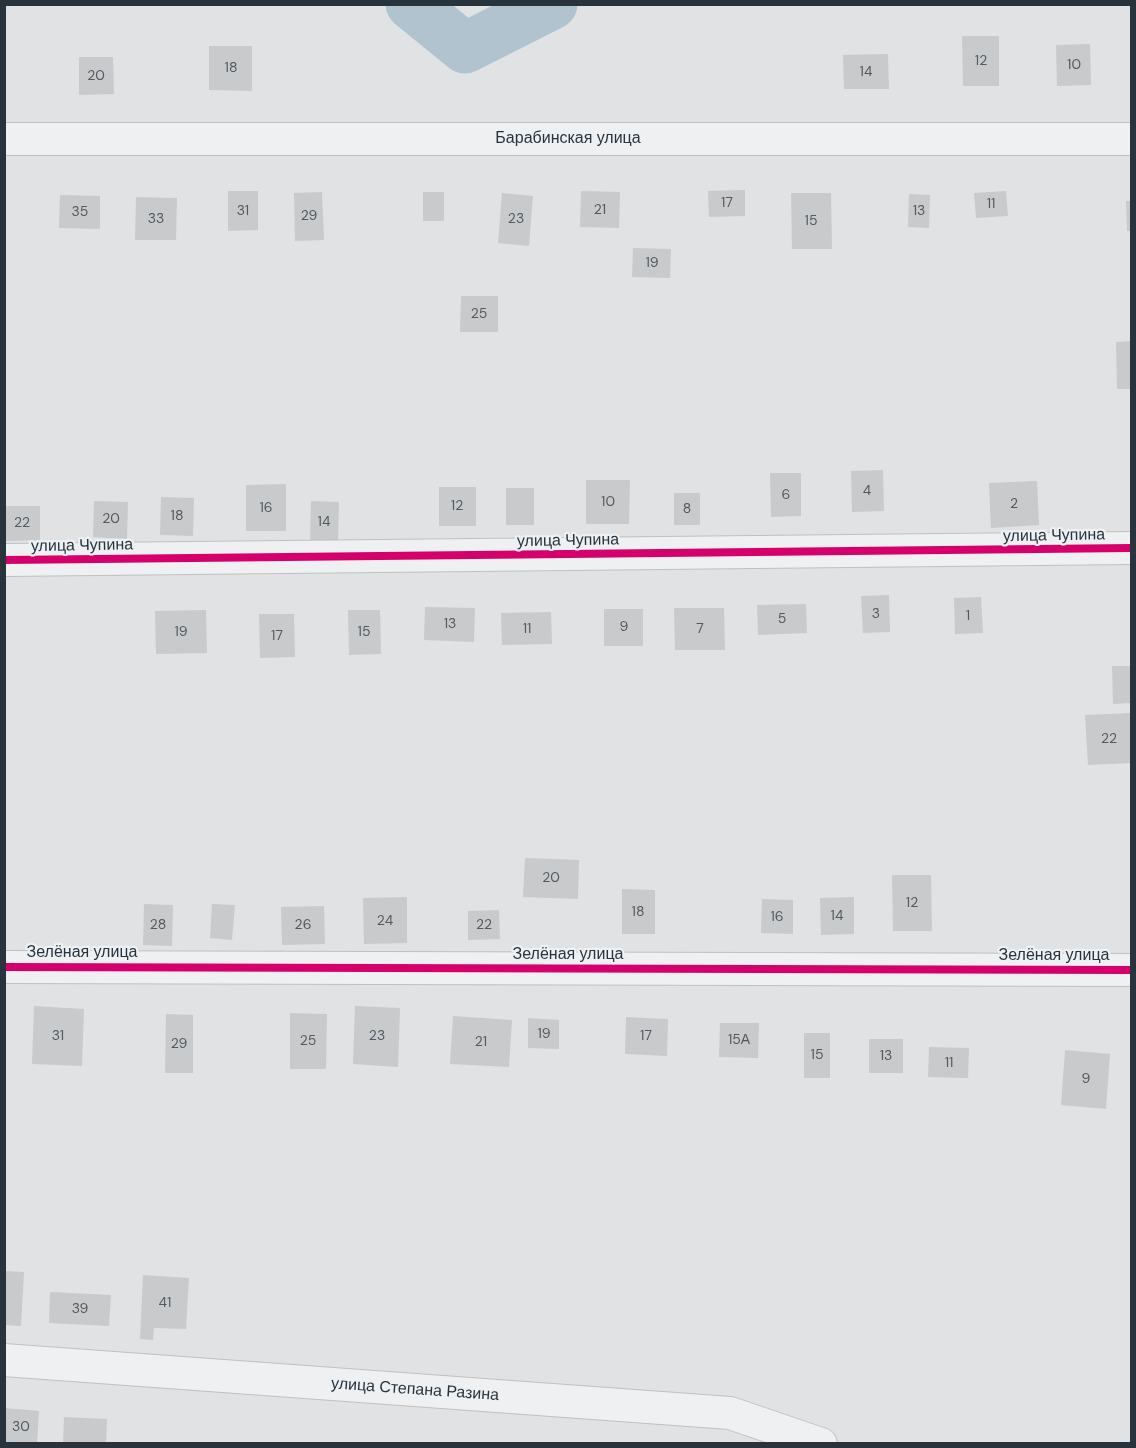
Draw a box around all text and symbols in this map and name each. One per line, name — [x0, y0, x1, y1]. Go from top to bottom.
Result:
house number: 12 — [975, 53, 987, 69]
house number: 10 — [1067, 57, 1081, 73]
house number: 18 — [225, 60, 237, 76]
house number: 14 — [860, 64, 872, 80]
house number: 20 — [87, 68, 105, 84]
street label: Барабинская улица — [495, 129, 641, 149]
house number: 17 — [721, 195, 733, 211]
house number: 11 — [987, 196, 995, 212]
house number: 21 — [594, 202, 606, 218]
house number: 31 — [237, 203, 249, 219]
house number: 13 — [913, 203, 925, 219]
house number: 35 — [72, 204, 88, 220]
house number: 29 — [301, 208, 317, 224]
house number: 33 — [148, 211, 164, 227]
house number: 23 — [508, 211, 524, 227]
house number: 15 — [805, 213, 817, 229]
house number: 19 — [645, 255, 659, 271]
house number: 25 — [471, 306, 487, 322]
house number: 4 — [863, 483, 871, 499]
house number: 6 — [782, 487, 790, 503]
house number: 10 — [601, 494, 615, 510]
house number: 2 — [1010, 496, 1018, 512]
house number: 12 — [451, 498, 463, 514]
house number: 16 — [259, 500, 273, 516]
house number: 8 — [683, 501, 691, 517]
house number: 18 — [171, 508, 183, 524]
house number: 20 — [102, 511, 120, 527]
house number: 14 — [318, 514, 330, 530]
house number: 22 — [14, 515, 30, 531]
street label: улица Чупина — [1003, 526, 1105, 546]
street label: улица Чупина — [517, 531, 619, 551]
street label: улица Чупина — [31, 536, 133, 556]
house number: 3 — [872, 606, 880, 622]
house number: 1 — [966, 608, 970, 624]
house number: 5 — [778, 611, 786, 627]
house number: 13 — [444, 616, 456, 632]
house number: 9 — [620, 619, 628, 635]
house number: 11 — [523, 621, 531, 637]
house number: 7 — [696, 621, 704, 637]
house number: 19 — [174, 624, 188, 640]
house number: 15 — [358, 624, 370, 640]
house number: 17 — [271, 628, 283, 644]
house number: 22 — [1101, 731, 1117, 747]
house number: 20 — [542, 870, 560, 886]
house number: 12 — [906, 895, 918, 911]
house number: 18 — [632, 904, 644, 920]
house number: 14 — [831, 908, 843, 924]
house number: 16 — [770, 909, 784, 925]
house number: 24 — [377, 913, 393, 929]
house number: 28 — [150, 917, 166, 933]
house number: 26 — [295, 917, 311, 933]
house number: 22 — [476, 917, 492, 933]
street label: Зелёная улица — [27, 943, 137, 963]
street label: Зелёная улица — [513, 945, 623, 965]
street label: Зелёная улица — [999, 946, 1109, 966]
house number: 19 — [537, 1026, 551, 1042]
house number: 31 — [52, 1028, 64, 1044]
house number: 23 — [369, 1028, 385, 1044]
house number: 17 — [640, 1028, 652, 1044]
house number: 15А — [728, 1032, 750, 1048]
house number: 25 — [300, 1033, 316, 1049]
house number: 21 — [475, 1034, 487, 1050]
house number: 29 — [171, 1036, 187, 1052]
house number: 15 — [811, 1047, 823, 1063]
house number: 13 — [880, 1048, 892, 1064]
house number: 11 — [945, 1055, 953, 1071]
house number: 9 — [1082, 1071, 1090, 1087]
house number: 41 — [159, 1295, 171, 1311]
house number: 39 — [72, 1301, 88, 1317]
street label: улица Степана Разина — [330, 1375, 500, 1405]
house number: 30 — [12, 1419, 30, 1435]

